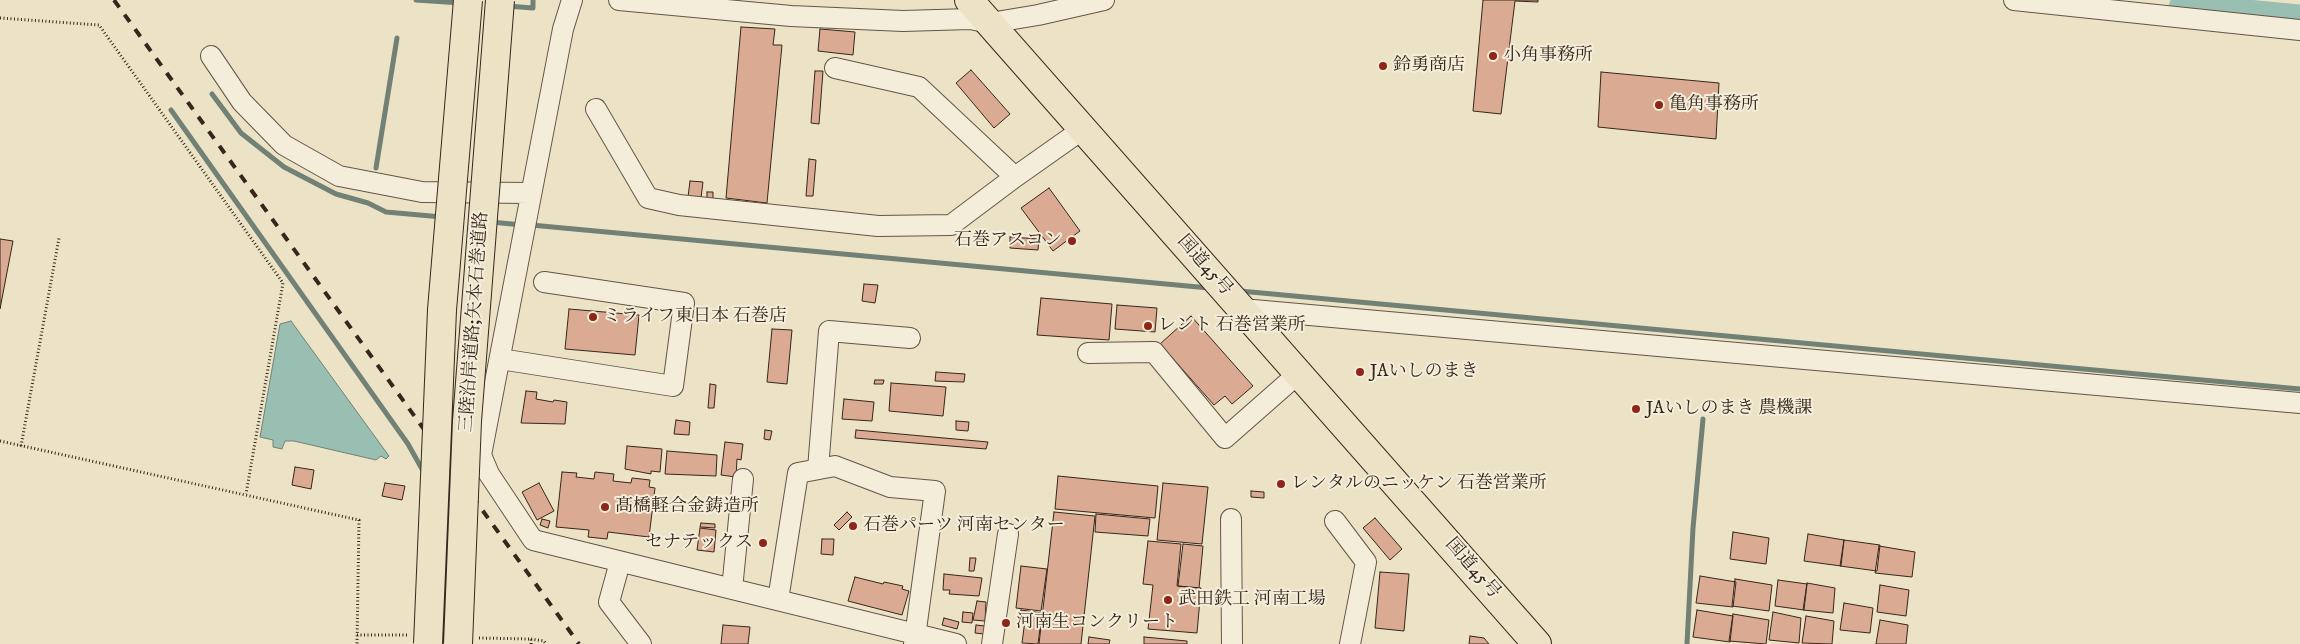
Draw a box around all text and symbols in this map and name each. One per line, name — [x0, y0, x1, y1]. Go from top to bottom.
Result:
place label: 小角事務所 — [1503, 45, 1593, 67]
marker: 小角事務所 — [1487, 50, 1499, 62]
place label: 鈴勇商店 — [1393, 55, 1465, 77]
marker: 鈴勇商店 — [1377, 60, 1389, 72]
place label: 亀角事務所 — [1669, 94, 1759, 116]
marker: 亀角事務所 — [1653, 99, 1665, 111]
street label: 三陸沿岸道路;矢本石巻道路 — [457, 211, 493, 433]
place label: 石巻アスコン — [954, 230, 1062, 252]
street label: 国道45号 — [1172, 231, 1236, 301]
marker: 石巻アスコン — [1066, 235, 1078, 247]
place label: ミライフ東日本 石巻店 — [603, 306, 787, 328]
marker: ミライフ東日本 石巻店 — [587, 311, 599, 323]
place label: レント 石巻営業所 — [1158, 315, 1306, 337]
marker: レント 石巻営業所 — [1142, 320, 1154, 332]
place label: JAいしのまき — [1370, 361, 1478, 383]
marker: JAいしのまき — [1354, 366, 1366, 378]
place label: JAいしのまき 農機課 — [1646, 398, 1812, 420]
marker: JAいしのまき 農機課 — [1630, 403, 1642, 415]
place label: レンタルのニッケン 石巻営業所 — [1291, 473, 1547, 495]
marker: レンタルのニッケン 石巻営業所 — [1275, 478, 1287, 490]
place label: 髙橋軽合金鋳造所 — [615, 496, 759, 518]
marker: 髙橋軽合金鋳造所 — [599, 501, 611, 513]
place label: 石巻パーツ 河南センター — [863, 515, 1065, 537]
marker: 石巻パーツ 河南センター — [847, 520, 859, 532]
place label: セナテックス — [645, 532, 753, 554]
street label: 国道45号 — [1440, 534, 1504, 604]
marker: セナテックス — [757, 537, 769, 549]
place label: 武田鉄工 河南工場 — [1178, 589, 1326, 611]
marker: 武田鉄工 河南工場 — [1162, 594, 1174, 606]
place label: 河南生コンクリート — [1016, 612, 1178, 634]
marker: 河南生コンクリート — [1000, 617, 1012, 629]

